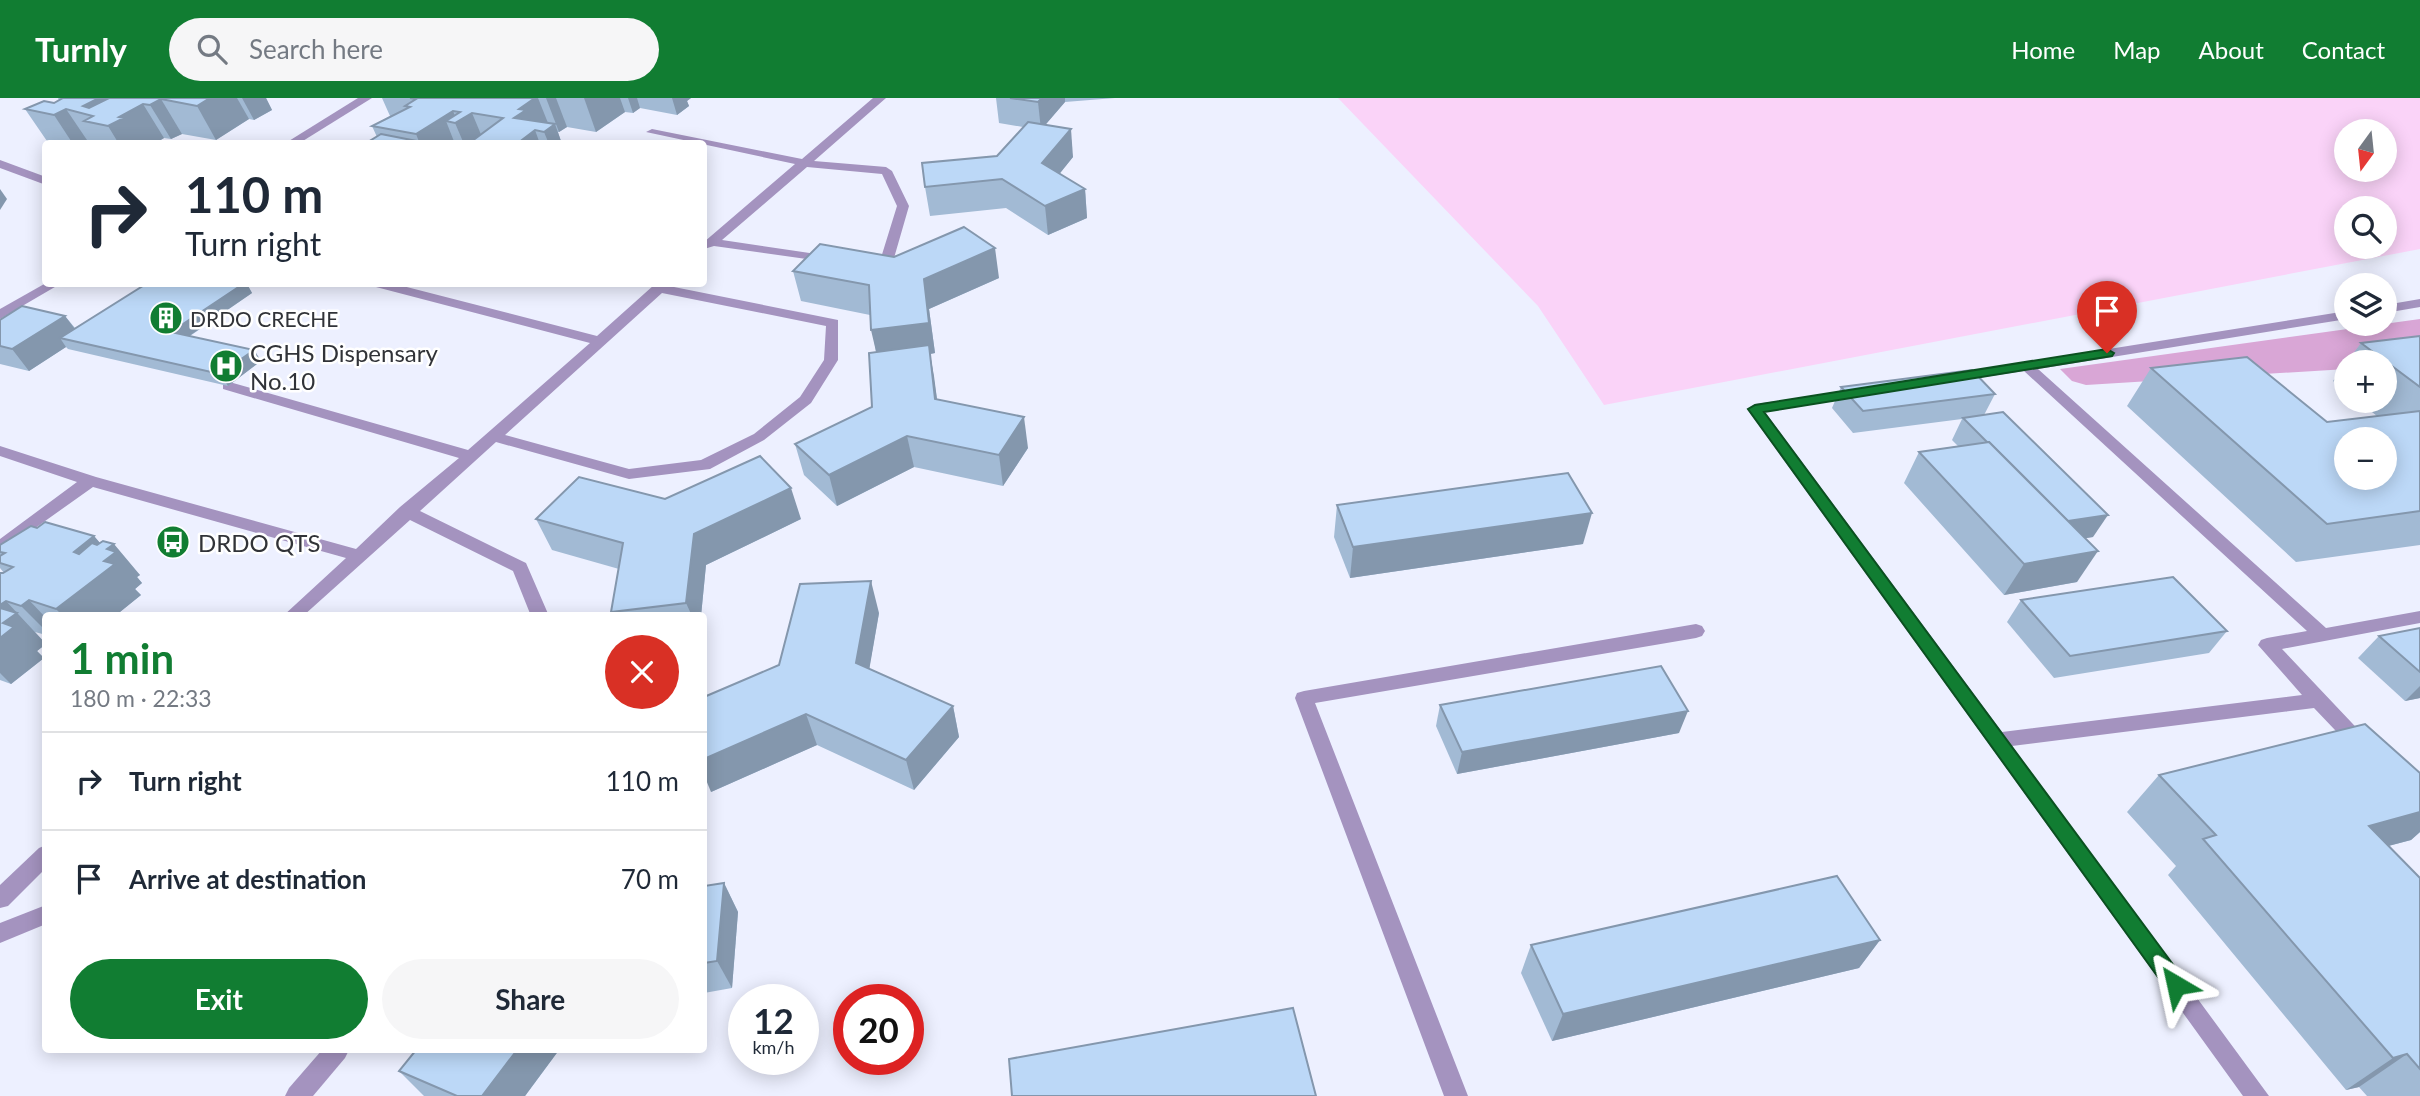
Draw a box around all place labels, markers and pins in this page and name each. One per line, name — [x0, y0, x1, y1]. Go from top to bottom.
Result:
pin — [2077, 281, 2137, 353]
building icon: DRDO CRECHE — [147, 299, 185, 337]
place label: DRDO CRECHE — [190, 306, 338, 331]
place label: CGHS Dispensary No.10 — [250, 338, 438, 395]
hospital icon: CGHS Dispensary No.10 — [207, 347, 245, 385]
bus stop icon: DRDO QTS — [154, 523, 192, 561]
place label: DRDO QTS — [198, 528, 320, 557]

